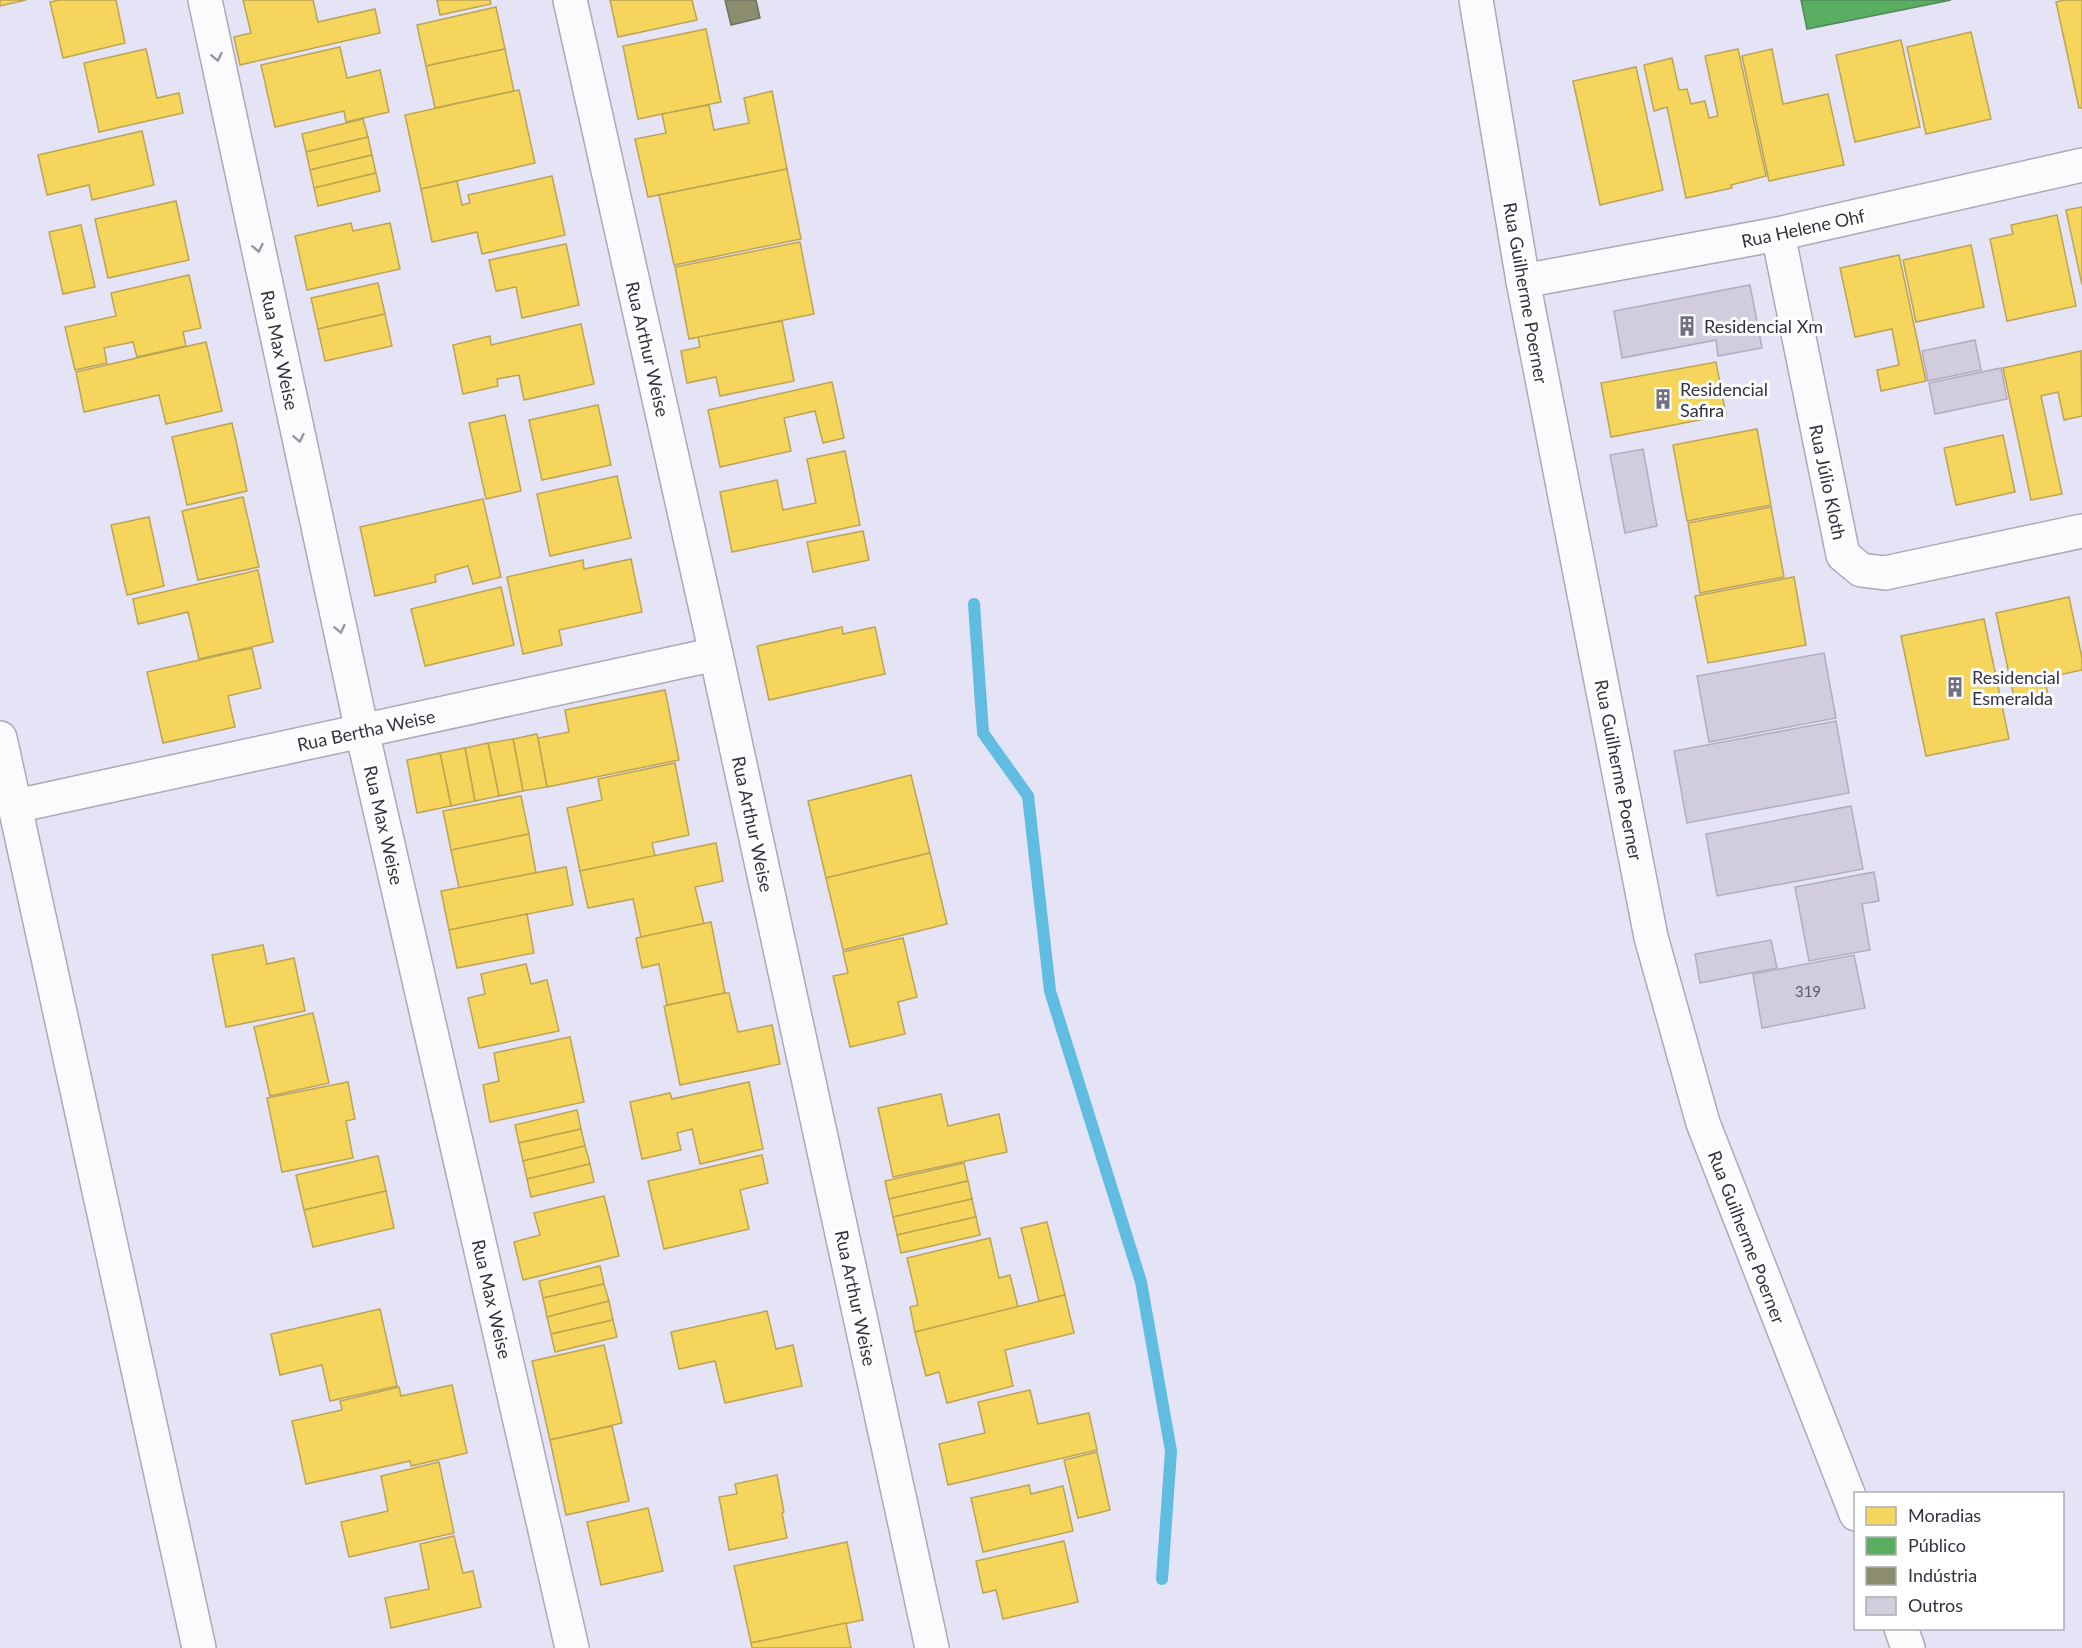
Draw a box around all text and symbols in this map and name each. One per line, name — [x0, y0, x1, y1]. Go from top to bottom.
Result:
one-way arrow — [210, 52, 223, 62]
street label: Rua Guilherme Poerner — [1499, 201, 1553, 386]
street label: Rua Helene Ohf — [1739, 204, 1867, 252]
one-way arrow — [251, 243, 264, 253]
street label: Rua Arthur Weise — [622, 279, 674, 419]
street label: Rua Max Weise — [257, 288, 303, 412]
building icon: Residencial Xm — [1675, 314, 1699, 338]
place label: Residencial Xm — [1704, 315, 1823, 337]
place label: Residencial Safira — [1680, 378, 1768, 421]
building icon: Residencial Safira — [1651, 387, 1675, 411]
street label: Rua Júlio Kloth — [1805, 422, 1851, 542]
one-way arrow — [292, 433, 305, 443]
one-way arrow — [333, 624, 346, 634]
place label: Residencial Esmeralda — [1972, 666, 2060, 709]
building icon: Residencial Esmeralda — [1943, 675, 1967, 699]
street label: Rua Guilherme Poerner — [1591, 678, 1647, 863]
street label: Rua Bertha Weise — [295, 705, 437, 755]
street label: Rua Arthur Weise — [728, 754, 778, 894]
street label: Rua Max Weise — [360, 763, 408, 887]
house number: 319 — [1795, 982, 1821, 1000]
street label: Rua Guilherme Poerner — [1704, 1147, 1790, 1327]
street label: Rua Arthur Weise — [831, 1228, 881, 1368]
street label: Rua Max Weise — [468, 1237, 516, 1361]
legend — [1854, 1492, 2064, 1630]
text: Moradias — [1908, 1504, 1981, 1526]
text: Público — [1908, 1534, 1966, 1556]
text: Indústria — [1908, 1564, 1977, 1586]
text: Outros — [1908, 1594, 1963, 1616]

